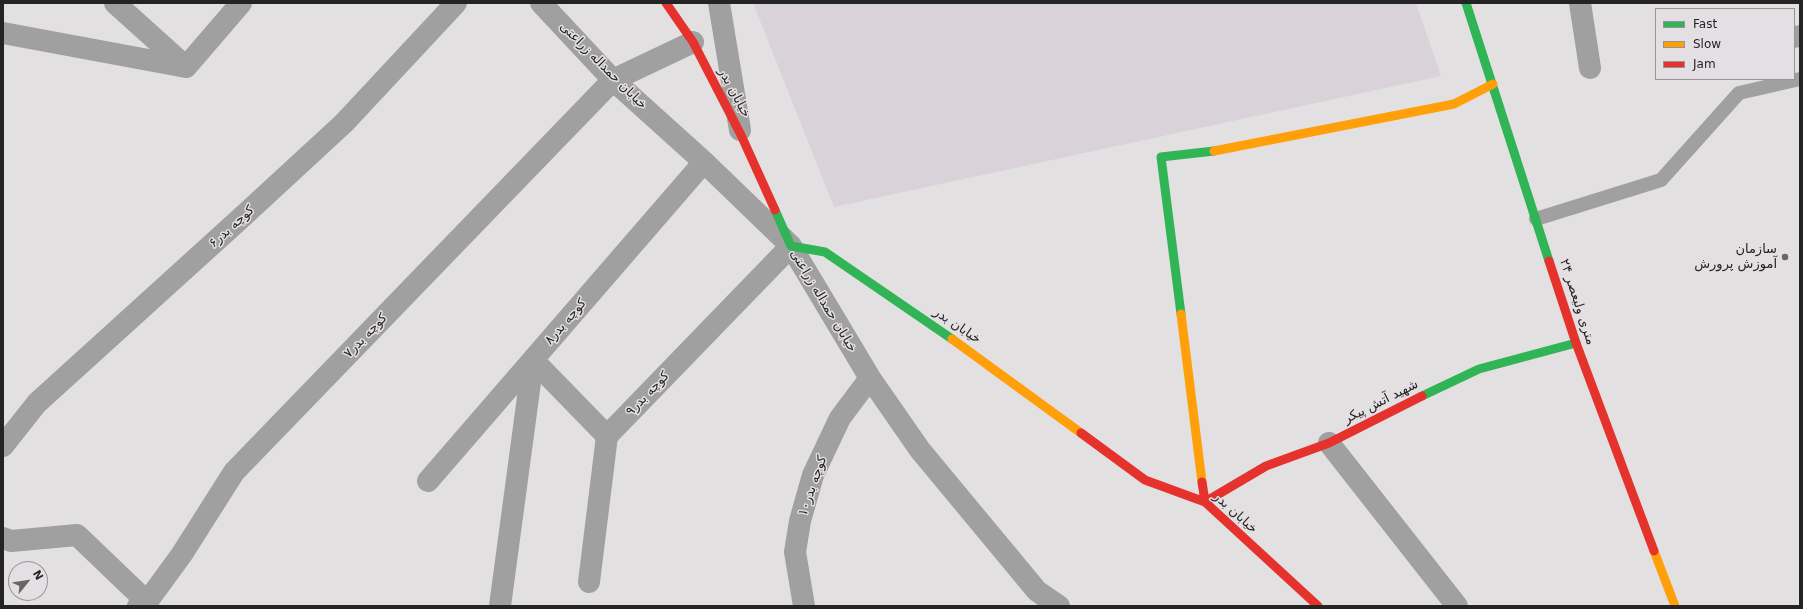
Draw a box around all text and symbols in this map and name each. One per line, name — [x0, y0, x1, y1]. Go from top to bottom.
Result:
legend — [1655, 8, 1795, 80]
text: Fast — [1693, 17, 1717, 31]
street label: خیابان حمداله زراعتی — [556, 19, 650, 113]
text: Slow — [1693, 37, 1721, 51]
text: Jam — [1693, 57, 1716, 71]
street label: خیابان بدر — [714, 66, 754, 120]
street label: کوچه بدر۶ — [206, 203, 258, 251]
place label: سازمان آموزش پرورش — [1694, 242, 1777, 273]
street label: خیابان حمداله زراعتی — [786, 247, 860, 355]
marker: سازمان آموزش پرورش — [1780, 252, 1790, 262]
street label: ۲۴ متری ولیعصر — [1556, 257, 1598, 347]
street label: کوچه بدر۸ — [542, 296, 590, 348]
street label: خیابان بدر — [930, 304, 984, 348]
street label: کوچه بدر۷ — [341, 311, 391, 361]
street label: کوچه بدر۹ — [623, 369, 673, 419]
street label: شهید آتش پیکر — [1341, 377, 1421, 427]
street label: کوچه بدر۱۰ — [795, 454, 831, 518]
street label: خیابان بدر — [1210, 489, 1260, 537]
north arrow — [8, 561, 48, 601]
text: N — [30, 568, 46, 582]

